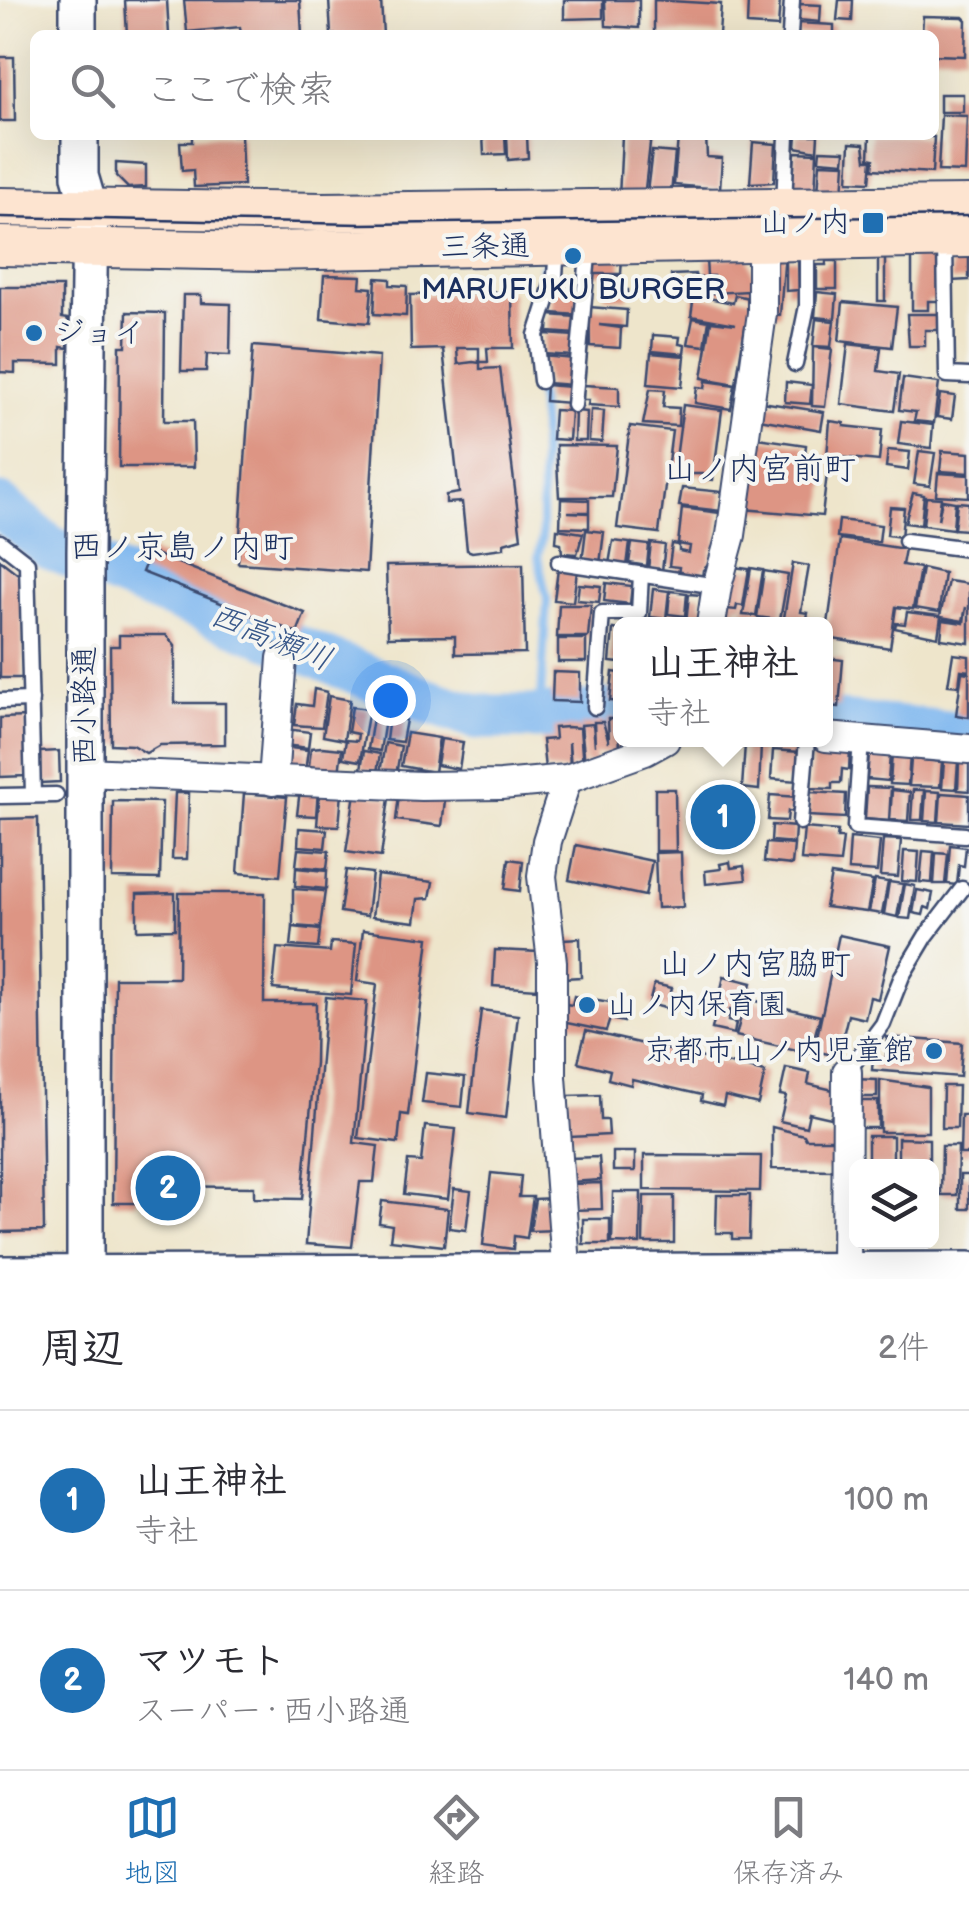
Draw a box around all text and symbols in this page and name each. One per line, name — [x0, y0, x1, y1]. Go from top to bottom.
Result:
search box — [30, 30, 939, 140]
icon: search — [65, 58, 120, 113]
text: ここで検索 — [145, 68, 335, 113]
place label: 山ノ内 — [760, 205, 850, 241]
marker: 山ノ内 — [860, 210, 886, 236]
street label: 三条通 — [440, 228, 530, 266]
marker: MARUFUKU BURGER — [562, 245, 584, 267]
place label: MARUFUKU BURGER — [421, 272, 725, 308]
place label: ジョイ — [54, 315, 144, 351]
marker: ジョイ — [23, 322, 45, 344]
district label: 山ノ内宮前町 — [664, 450, 856, 489]
district label: 西ノ京島ノ内町 — [70, 528, 294, 567]
water label: 西高瀬川 — [204, 596, 338, 680]
popup — [613, 617, 833, 747]
text: 山王神社 — [647, 641, 799, 686]
street label: 西小路通 — [67, 646, 103, 766]
your location — [365, 675, 416, 726]
text: 寺社 — [647, 694, 711, 733]
pin: 1 — [690, 780, 756, 854]
district label: 山ノ内宮脇町 — [659, 945, 851, 984]
place label: 山ノ内保育園 — [607, 987, 787, 1023]
marker: 山ノ内保育園 — [576, 994, 598, 1016]
place label: 京都市山ノ内児童館 — [644, 1033, 914, 1069]
marker: 京都市山ノ内児童館 — [923, 1040, 945, 1062]
pin: 2 — [136, 1150, 200, 1226]
map controls — [849, 1159, 939, 1249]
button: layers — [849, 1159, 939, 1249]
text: 周辺 — [40, 1324, 124, 1375]
text: 2件 — [878, 1329, 929, 1368]
text: 山王神社 — [135, 1459, 287, 1504]
text: 1 — [66, 1481, 79, 1520]
text: 100 m — [844, 1481, 929, 1520]
text: 寺社 — [135, 1512, 199, 1551]
text: マツモト — [135, 1639, 287, 1684]
text: 2 — [63, 1661, 82, 1700]
text: 140 m — [843, 1661, 929, 1700]
text: スーパー · 西小路通 — [135, 1692, 411, 1731]
tab: 地図 — [124, 1790, 180, 1890]
tab: 経路 — [428, 1790, 485, 1890]
tab: 保存済み — [733, 1790, 845, 1890]

